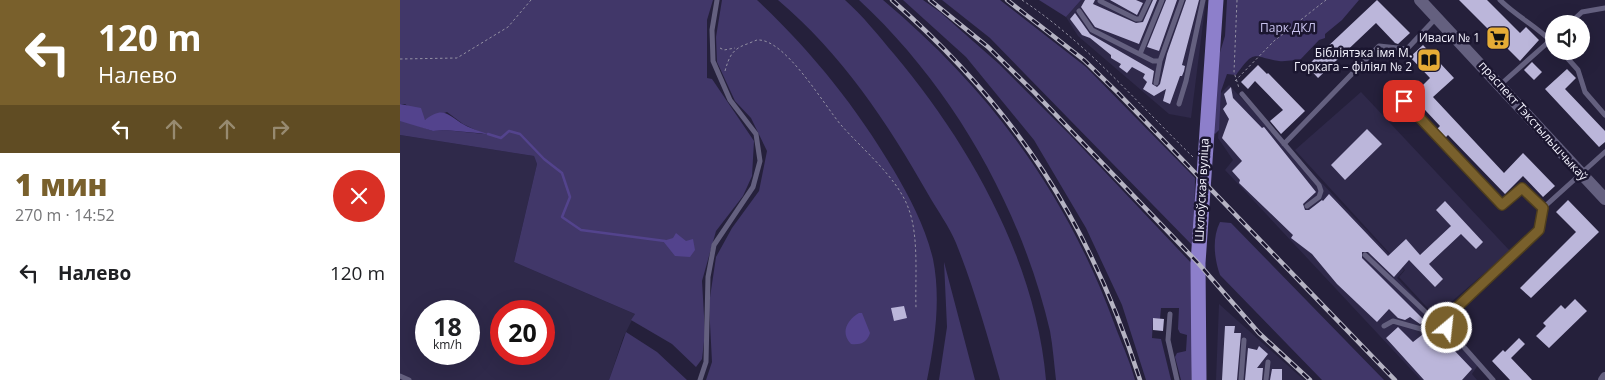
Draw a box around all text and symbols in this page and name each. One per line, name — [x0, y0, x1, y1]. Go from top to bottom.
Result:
text: 120 m — [98, 14, 202, 61]
map controls — [1545, 15, 1590, 60]
button: sound — [1545, 15, 1590, 60]
park label: Парк ДКЛ — [1260, 19, 1316, 36]
icon: left — [15, 20, 80, 85]
supermarket icon: Иваси № 1 — [1485, 25, 1511, 51]
place label: Иваси № 1 — [1419, 29, 1480, 46]
place label: Бібліятэка імя М. Горкага – філіял № 2 — [1294, 44, 1412, 75]
library icon: Бібліятэка імя М. Горкага – філіял № 2 — [1416, 47, 1442, 73]
street label: праспект Тэкстыльшчыкаў — [1475, 57, 1592, 185]
text: Налево — [98, 59, 177, 89]
pin — [1383, 80, 1425, 122]
icon: arrive — [1390, 87, 1418, 115]
icon: left — [107, 115, 135, 143]
icon: ahead — [160, 115, 188, 143]
icon: ahead — [213, 115, 241, 143]
icon: right — [266, 115, 294, 143]
street label: Шклоўская вуліца — [1190, 138, 1213, 242]
text: 1 мин — [15, 164, 108, 205]
button: close — [333, 170, 385, 222]
text: 270 m · 14:52 — [15, 204, 115, 226]
icon: left — [15, 259, 43, 287]
text: Налево — [58, 260, 131, 286]
text: 120 m — [330, 260, 385, 286]
speed limit sign: 20 — [490, 300, 555, 365]
position arrow — [1420, 301, 1472, 353]
text: 18 — [433, 309, 462, 343]
text: km/h — [433, 336, 462, 353]

